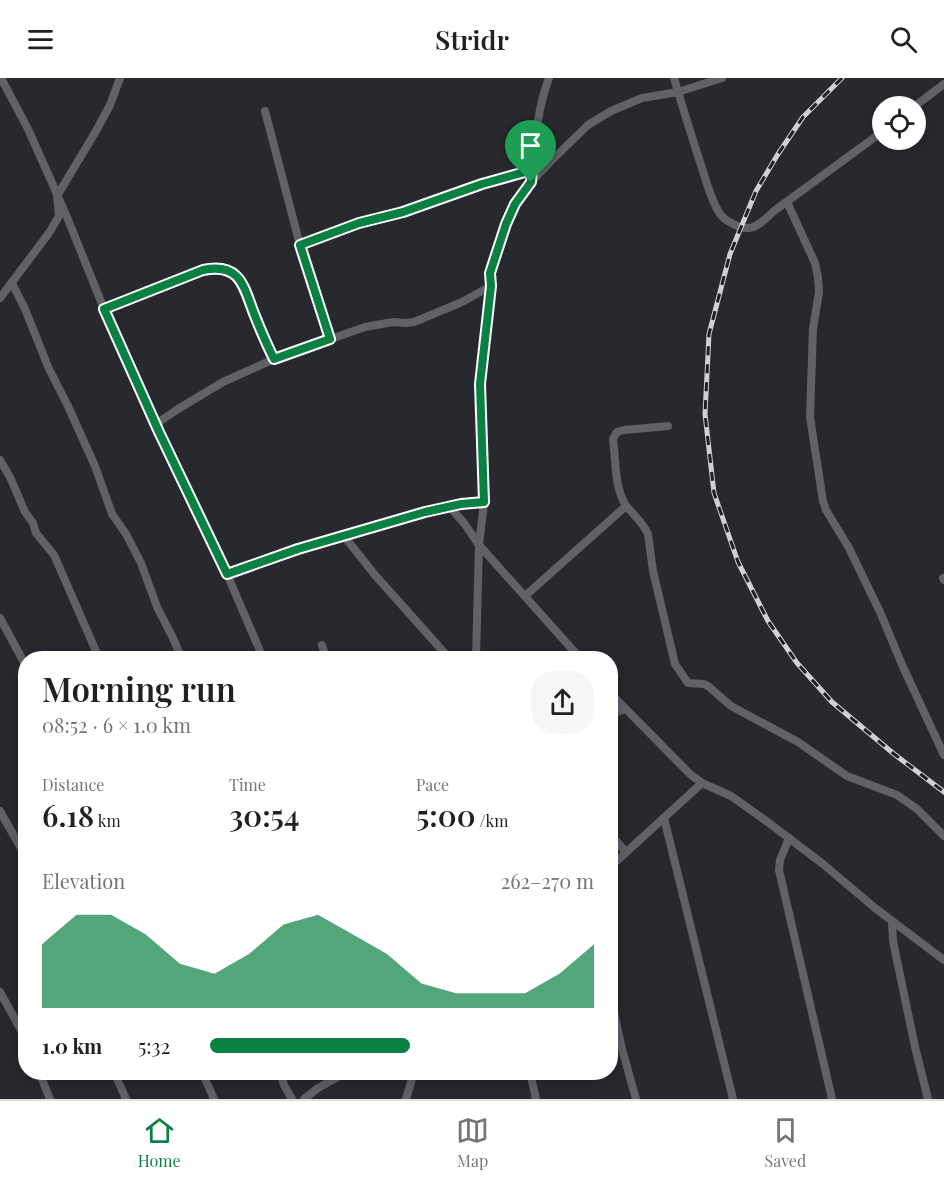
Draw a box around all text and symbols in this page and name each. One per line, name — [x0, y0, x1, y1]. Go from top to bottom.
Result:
text: Stridr — [435, 21, 509, 57]
icon: menu — [24, 23, 57, 56]
icon: search — [887, 23, 920, 56]
map controls — [872, 96, 926, 150]
button: locate — [872, 96, 926, 150]
pin — [505, 120, 556, 182]
icon: arrive — [514, 129, 547, 162]
text: Morning run — [42, 666, 236, 710]
button: share — [531, 671, 594, 734]
text: 08:52 · 6 × 1.0 km — [42, 711, 191, 738]
text: Distance — [42, 774, 104, 795]
text: Time — [229, 774, 266, 795]
text: Pace — [416, 774, 449, 795]
text: 6.18 — [42, 795, 94, 835]
text: 30:54 — [229, 795, 299, 835]
text: 5:00 — [416, 795, 476, 835]
text: km — [94, 810, 121, 831]
text: /km — [476, 810, 509, 831]
text: Elevation — [42, 867, 125, 894]
text: 262–270 m — [501, 867, 594, 894]
text: 1.0 km — [42, 1032, 102, 1059]
text: 5:32 — [138, 1032, 170, 1059]
tab: Home — [138, 1114, 181, 1171]
tab: Map — [456, 1114, 489, 1171]
tab: Saved — [765, 1114, 806, 1171]

